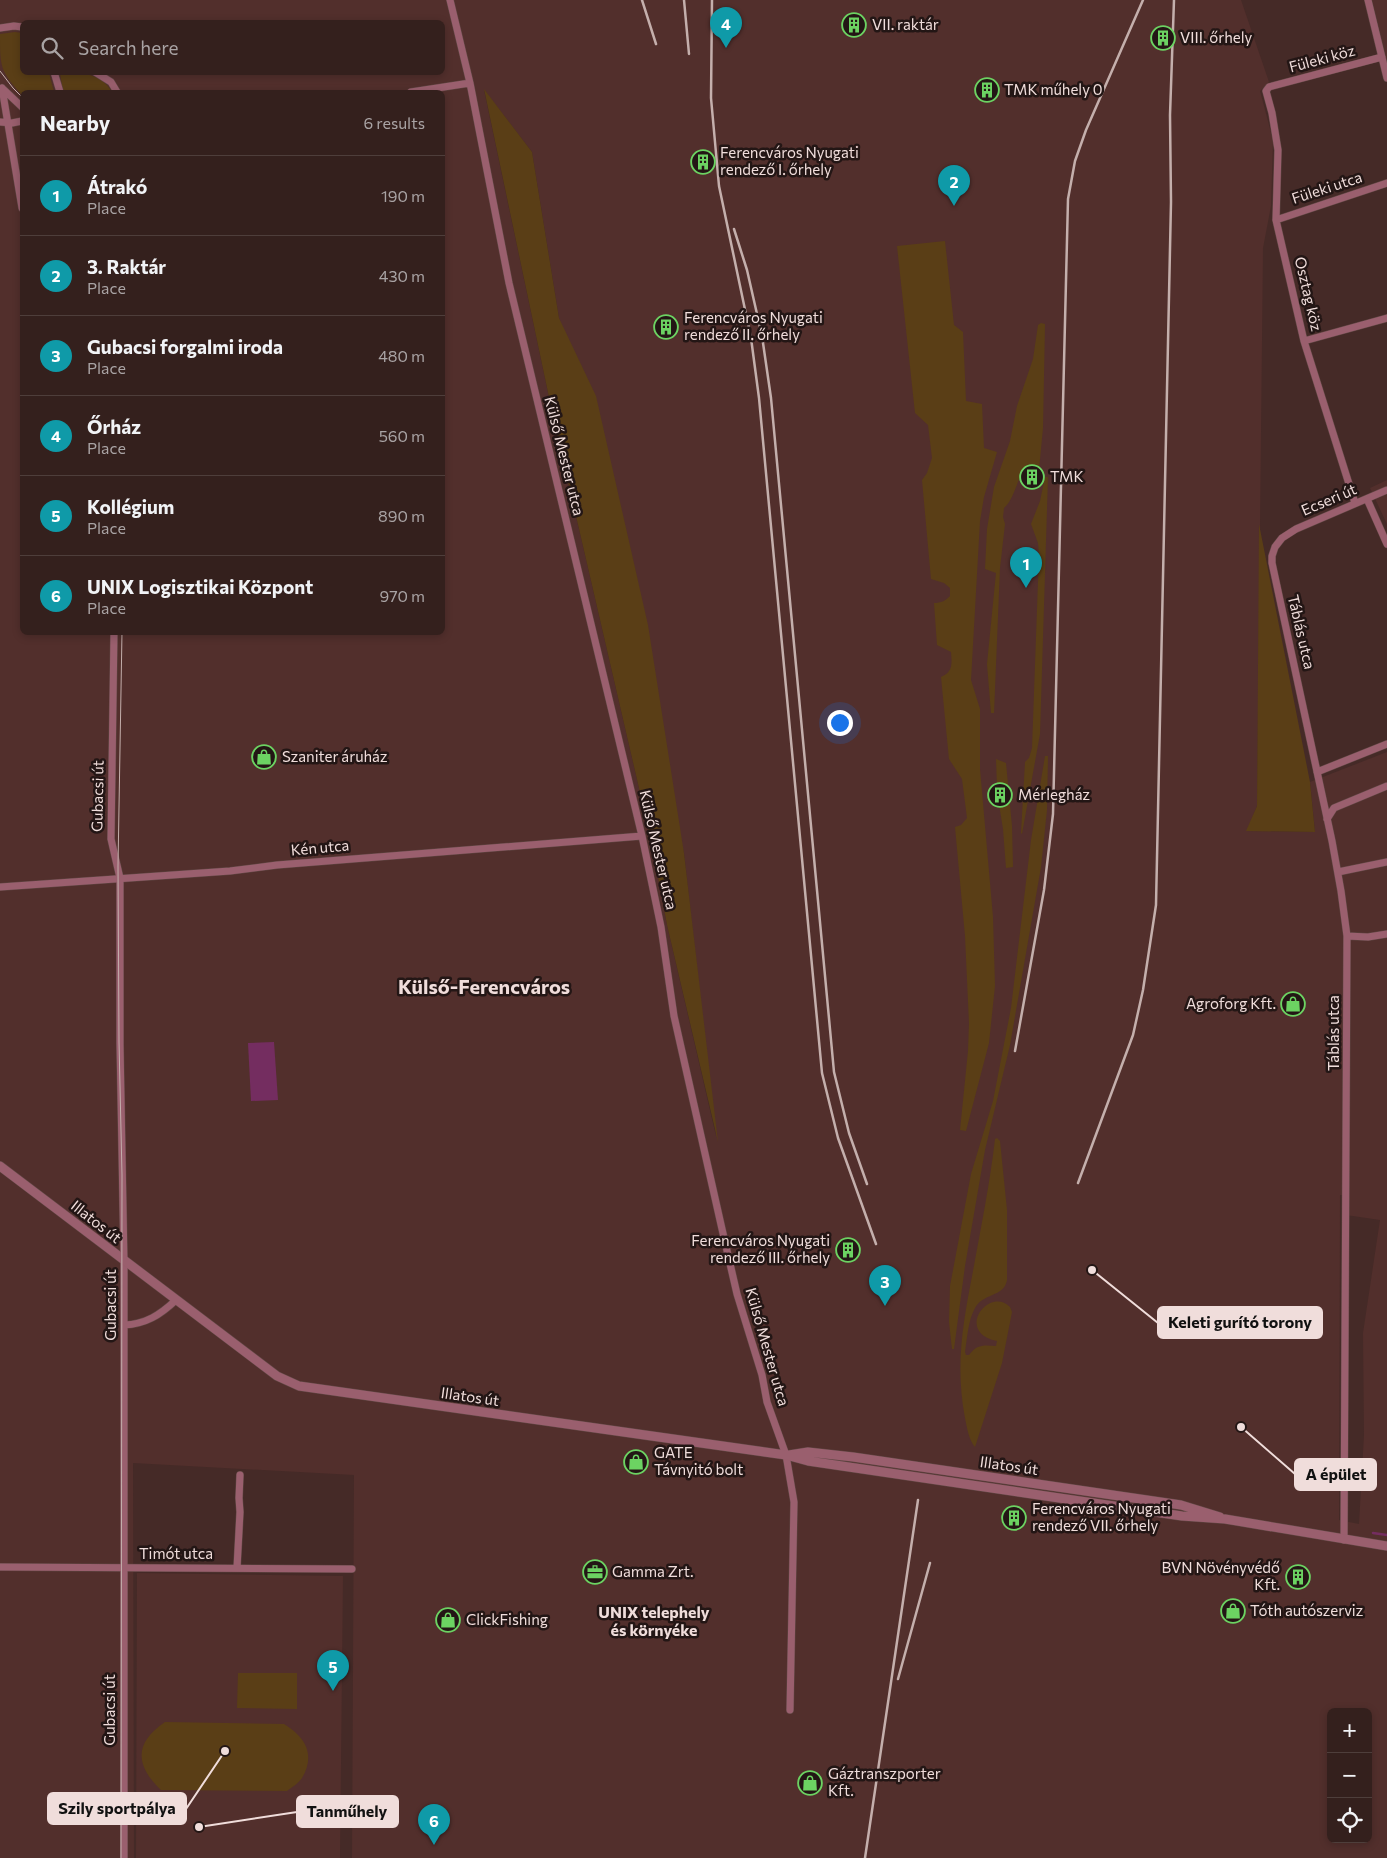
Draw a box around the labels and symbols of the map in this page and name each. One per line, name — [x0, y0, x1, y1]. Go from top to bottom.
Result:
pin: 4 — [710, 7, 742, 48]
building icon: VII. raktár — [841, 12, 867, 38]
place label: VII. raktár — [872, 15, 939, 33]
building icon: VIII. őrhely — [1150, 25, 1176, 51]
place label: VIII. őrhely — [1180, 28, 1253, 46]
street label: Füleki köz — [1287, 41, 1357, 75]
building icon: TMK műhely 0 — [974, 77, 1000, 103]
place label: TMK műhely 0 — [1004, 80, 1103, 98]
place label: Ferencváros Nyugati rendező I. őrhely — [720, 143, 859, 178]
building icon: Ferencváros Nyugati rendező I. őrhely — [690, 149, 716, 175]
pin: 2 — [938, 165, 970, 206]
street label: Füleki utca — [1289, 167, 1364, 207]
street label: Osztag köz — [1292, 255, 1326, 333]
place label: Ferencváros Nyugati rendező II. őrhely — [684, 308, 823, 343]
building icon: Ferencváros Nyugati rendező II. őrhely — [653, 314, 679, 340]
street label: Külső Mester utca — [541, 394, 588, 517]
building icon: TMK — [1019, 464, 1045, 490]
place label: TMK — [1050, 467, 1084, 485]
street label: Ecseri út — [1298, 479, 1359, 519]
pin: 1 — [1010, 547, 1042, 588]
street label: Táblás utca — [1285, 593, 1319, 671]
your location — [827, 710, 853, 736]
shop icon: Szaniter áruház — [251, 744, 277, 770]
place label: Szaniter áruház — [282, 747, 387, 765]
street label: Gubacsi út — [87, 760, 107, 832]
building icon: Mérlegház — [987, 782, 1013, 808]
place label: Mérlegház — [1018, 785, 1090, 803]
street label: Külső Mester utca — [636, 788, 681, 911]
street label: Kén utca — [290, 835, 350, 859]
district label: Külső-Ferencváros — [398, 974, 570, 998]
shop icon: Agroforg Kft. — [1280, 991, 1306, 1017]
place label: Agroforg Kft. — [1186, 994, 1276, 1012]
street label: Táblás utca — [1324, 995, 1342, 1071]
street label: Illatos út — [68, 1196, 125, 1246]
place label: Ferencváros Nyugati rendező III. őrhely — [691, 1231, 830, 1266]
building icon: Ferencváros Nyugati rendező III. őrhely — [835, 1237, 861, 1263]
pin: 3 — [869, 1265, 901, 1306]
street label: Gubacsi út — [101, 1269, 119, 1341]
street label: Külső Mester utca — [742, 1285, 793, 1408]
callout: Keleti gurító torony — [1158, 1307, 1322, 1338]
text: Keleti gurító torony — [1168, 1312, 1312, 1331]
street label: Illatos út — [440, 1383, 500, 1409]
place label: GATE Távnyitó bolt — [654, 1443, 743, 1478]
shop icon: GATE Távnyitó bolt — [623, 1449, 649, 1475]
street label: Illatos út — [979, 1452, 1039, 1478]
callout: A épület — [1295, 1459, 1376, 1490]
text: A épület — [1305, 1464, 1367, 1483]
place label: Ferencváros Nyugati rendező VII. őrhely — [1032, 1499, 1171, 1534]
building icon: Ferencváros Nyugati rendező VII. őrhely — [1001, 1505, 1027, 1531]
street label: Timót utca — [139, 1544, 213, 1562]
place label: BVN Növényvédő Kft. — [1161, 1558, 1280, 1593]
office icon: Gamma Zrt. — [582, 1559, 608, 1585]
place label: Gamma Zrt. — [612, 1562, 694, 1580]
building icon: BVN Növényvédő Kft. — [1285, 1564, 1311, 1590]
shop icon: Tóth autószerviz — [1220, 1598, 1246, 1624]
place label: Tóth autószerviz — [1250, 1601, 1363, 1619]
district label: UNIX telephely és környéke — [598, 1602, 710, 1639]
shop icon: ClickFishing — [435, 1607, 461, 1633]
place label: ClickFishing — [466, 1610, 548, 1628]
pin: 5 — [317, 1650, 349, 1691]
street label: Gubacsi út — [100, 1674, 118, 1746]
place label: Gáztranszporter Kft. — [828, 1764, 941, 1799]
shop icon: Gáztranszporter Kft. — [797, 1770, 823, 1796]
callout: Szily sportpálya — [48, 1793, 186, 1824]
callout: Tanműhely — [297, 1796, 398, 1827]
text: Szily sportpálya — [58, 1798, 176, 1817]
text: Tanműhely — [307, 1801, 388, 1820]
pin: 6 — [418, 1804, 450, 1845]

